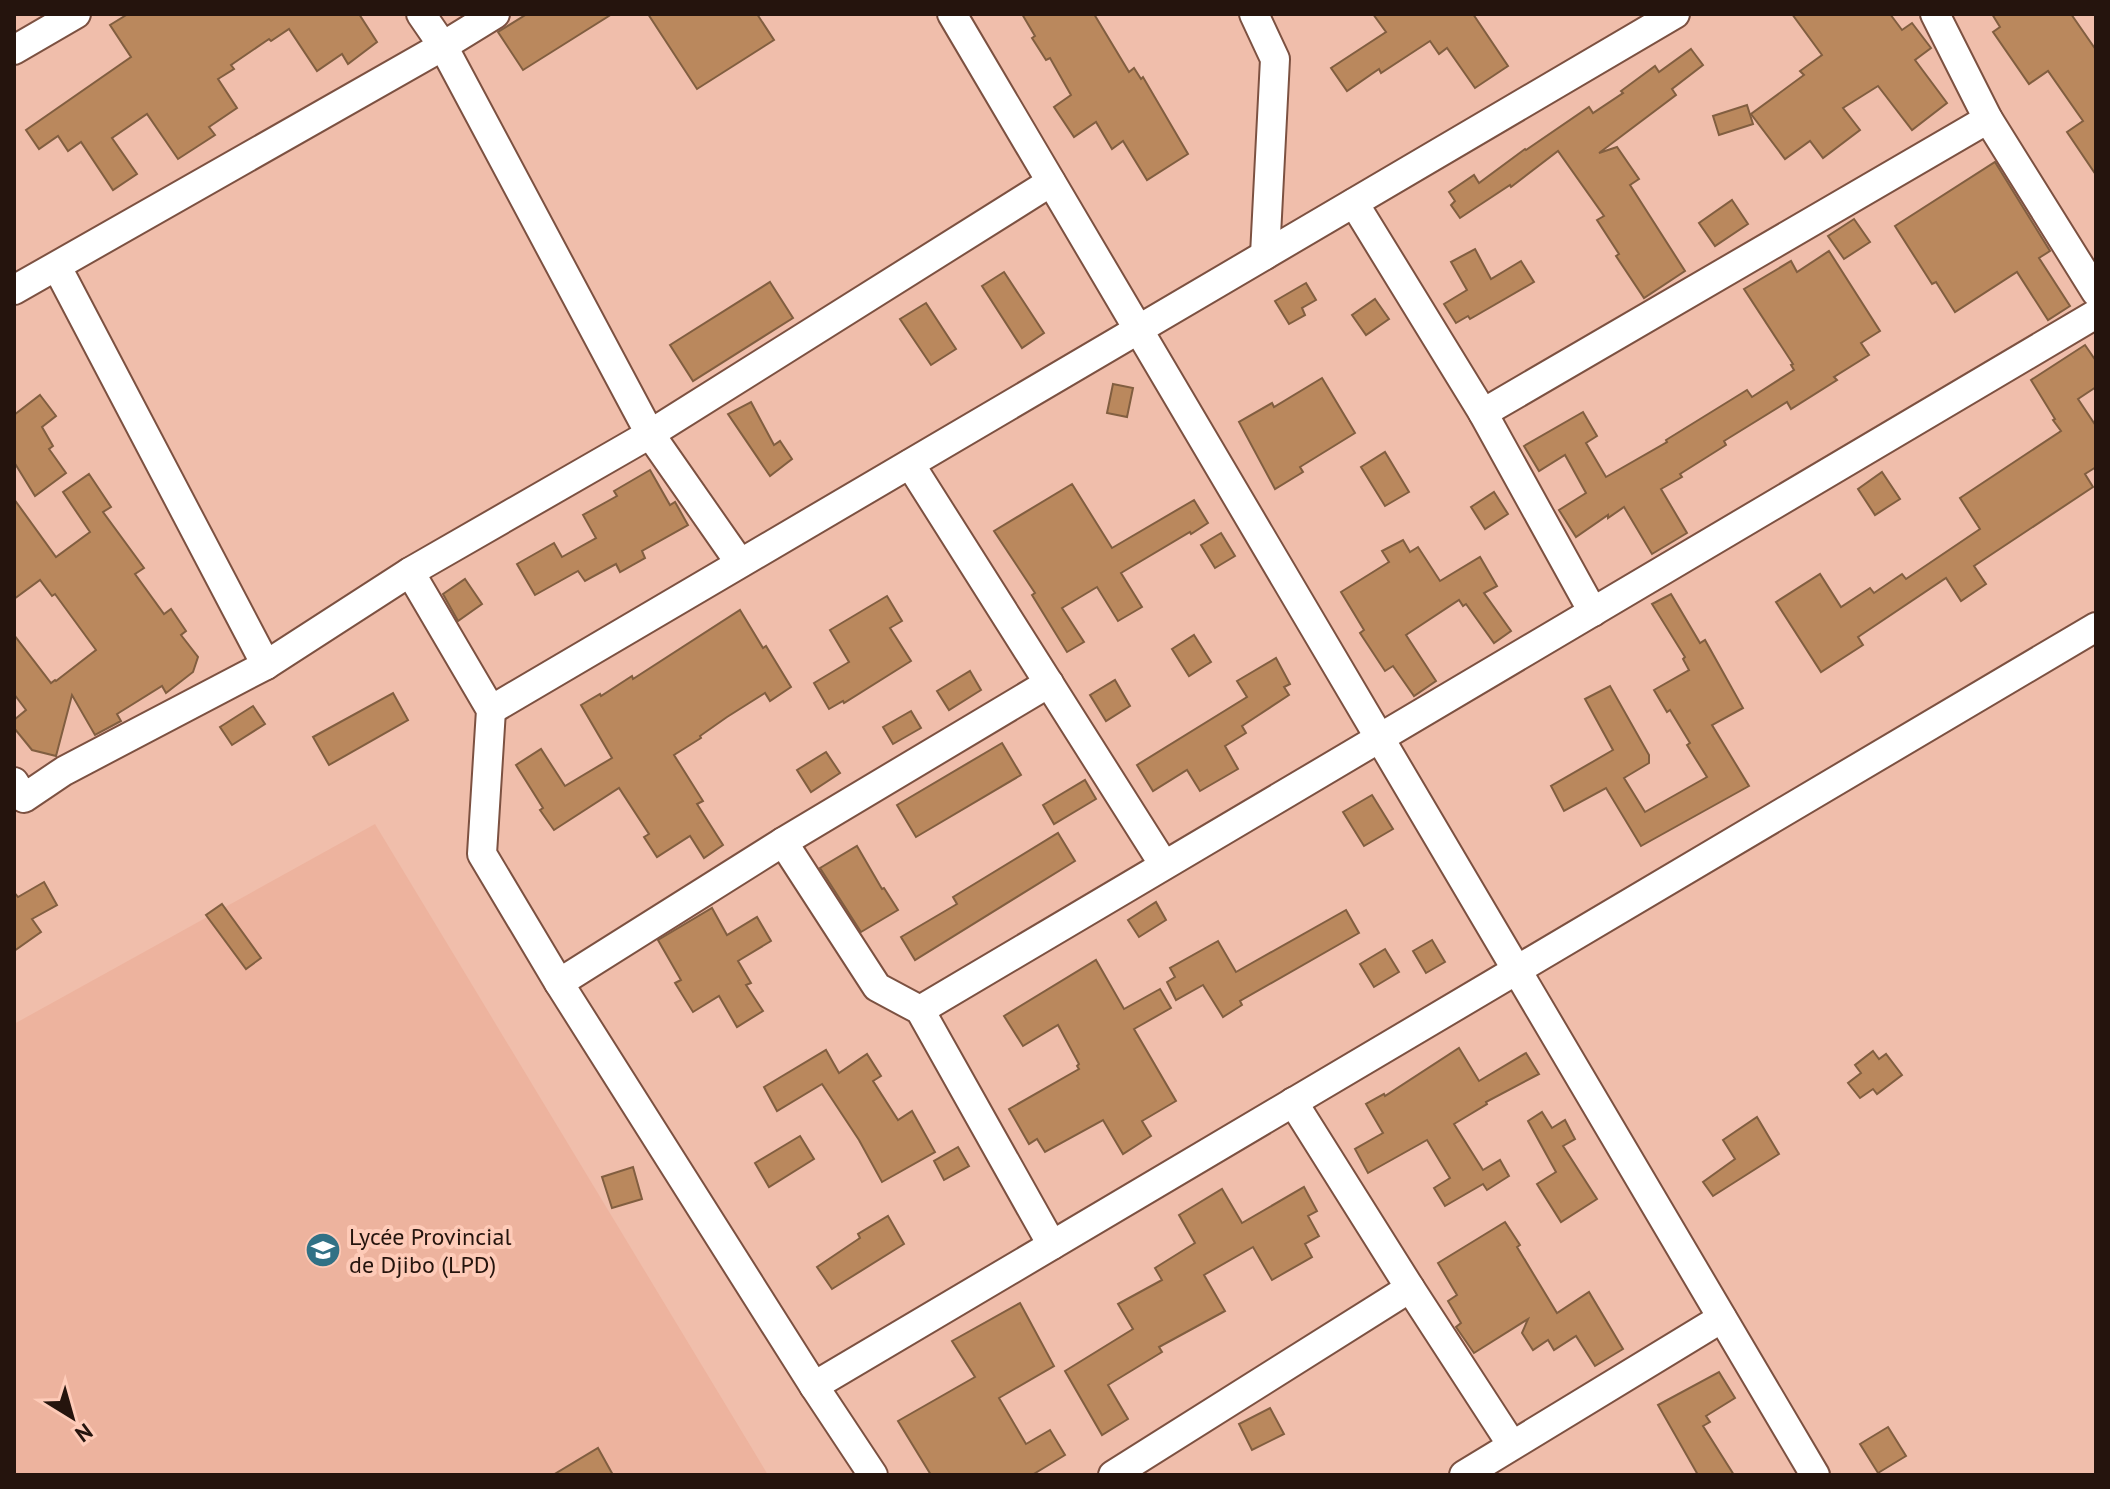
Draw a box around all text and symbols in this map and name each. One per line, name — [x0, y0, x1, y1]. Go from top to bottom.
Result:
place label: Lycée Provincial de Djibo (LPD) — [349, 1221, 511, 1280]
school or university icon: Lycée Provincial de Djibo (LPD) — [304, 1231, 342, 1269]
north arrow — [32, 1377, 112, 1457]
text: N — [70, 1417, 98, 1449]

